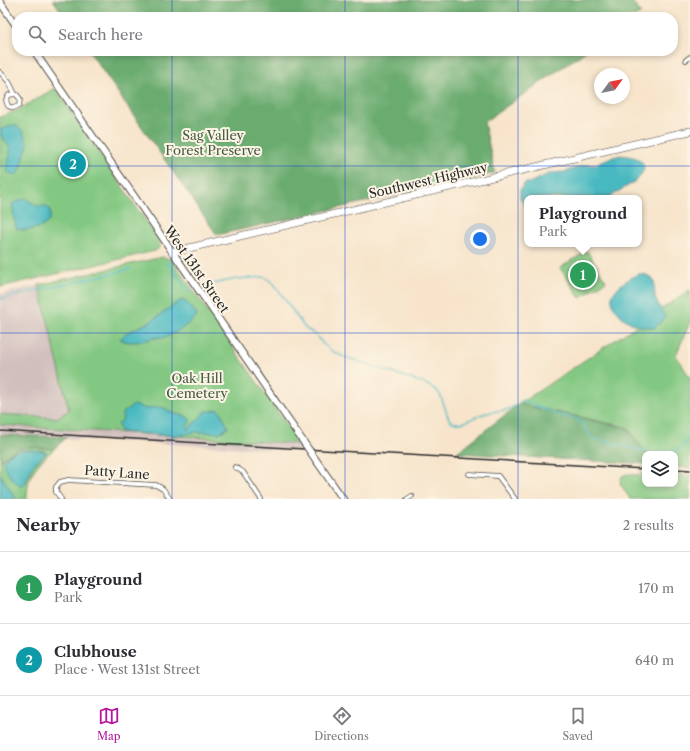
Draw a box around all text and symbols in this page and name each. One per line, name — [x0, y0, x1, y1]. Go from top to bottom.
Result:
search box — [12, 12, 678, 56]
icon: search — [26, 23, 48, 45]
text: Search here — [58, 25, 143, 44]
north arrow — [594, 68, 630, 104]
park label: Sag Valley Forest Preserve — [165, 127, 261, 158]
pin: 2 — [60, 149, 86, 179]
street label: Southwest Highway — [367, 158, 490, 201]
popup — [524, 195, 642, 247]
text: Playground — [539, 204, 627, 223]
street label: West 131st Street — [160, 222, 233, 316]
text: Park — [539, 223, 567, 239]
your location — [470, 229, 490, 249]
pin: 1 — [570, 260, 596, 290]
park label: Oak Hill Cemetery — [166, 370, 228, 401]
map controls — [642, 451, 678, 487]
button: layers — [642, 451, 678, 487]
street label: Patty Lane — [84, 462, 150, 482]
text: Nearby — [16, 515, 80, 535]
text: 2 results — [623, 517, 674, 533]
text: Playground — [54, 570, 143, 589]
text: 1 — [26, 580, 32, 596]
text: 170 m — [638, 580, 674, 596]
text: Park — [54, 589, 82, 605]
text: Clubhouse — [54, 642, 137, 661]
text: 2 — [25, 652, 33, 668]
text: 640 m — [635, 652, 674, 668]
text: Place · West 131st Street — [54, 661, 200, 677]
tab: Map — [97, 705, 121, 743]
tab: Directions — [314, 705, 369, 743]
tab: Saved — [563, 705, 593, 743]

